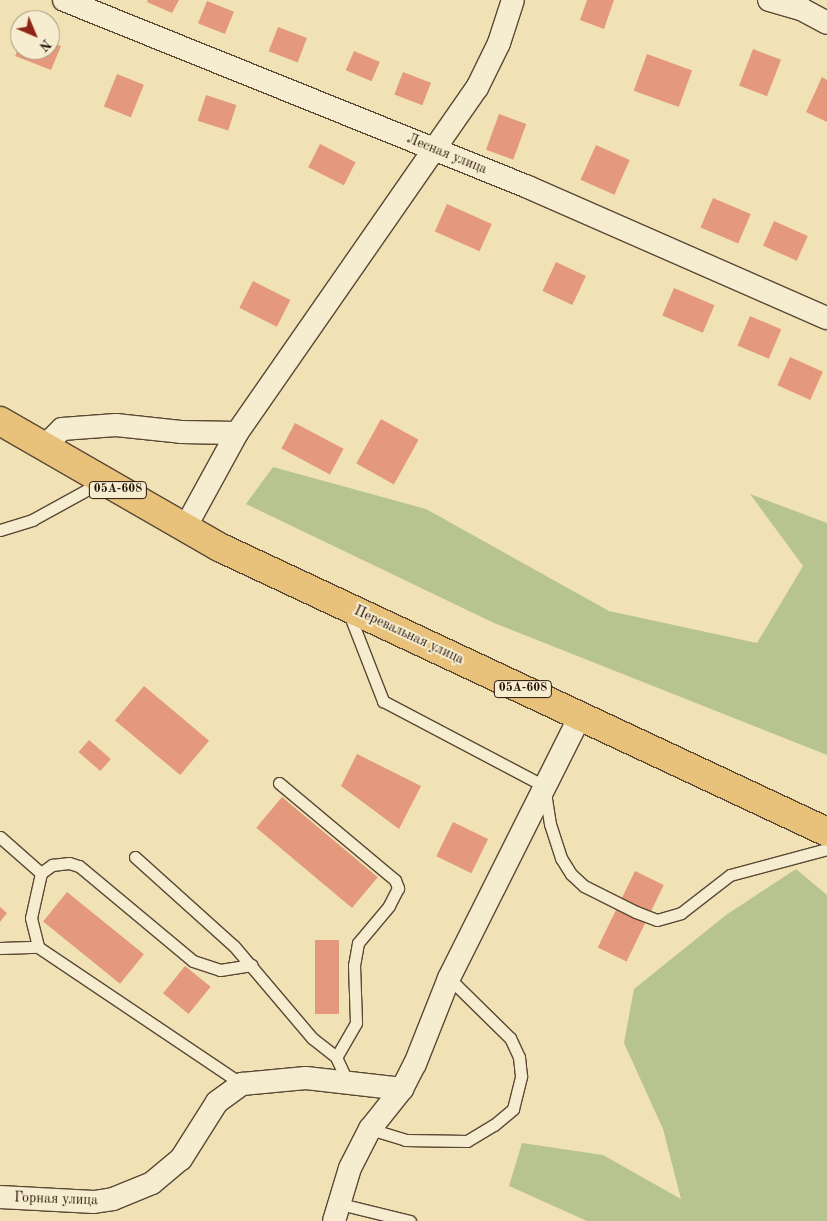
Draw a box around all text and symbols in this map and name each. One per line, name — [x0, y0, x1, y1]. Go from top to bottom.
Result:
north arrow — [10, 10, 60, 60]
text: N — [36, 36, 54, 54]
street label: Лесная улица — [404, 130, 490, 178]
road number: 05А-608 — [88, 480, 148, 500]
street label: Перевальная улица — [351, 602, 467, 668]
road number: 05А-608 — [493, 680, 553, 699]
street label: Горная улица — [14, 1189, 98, 1209]

